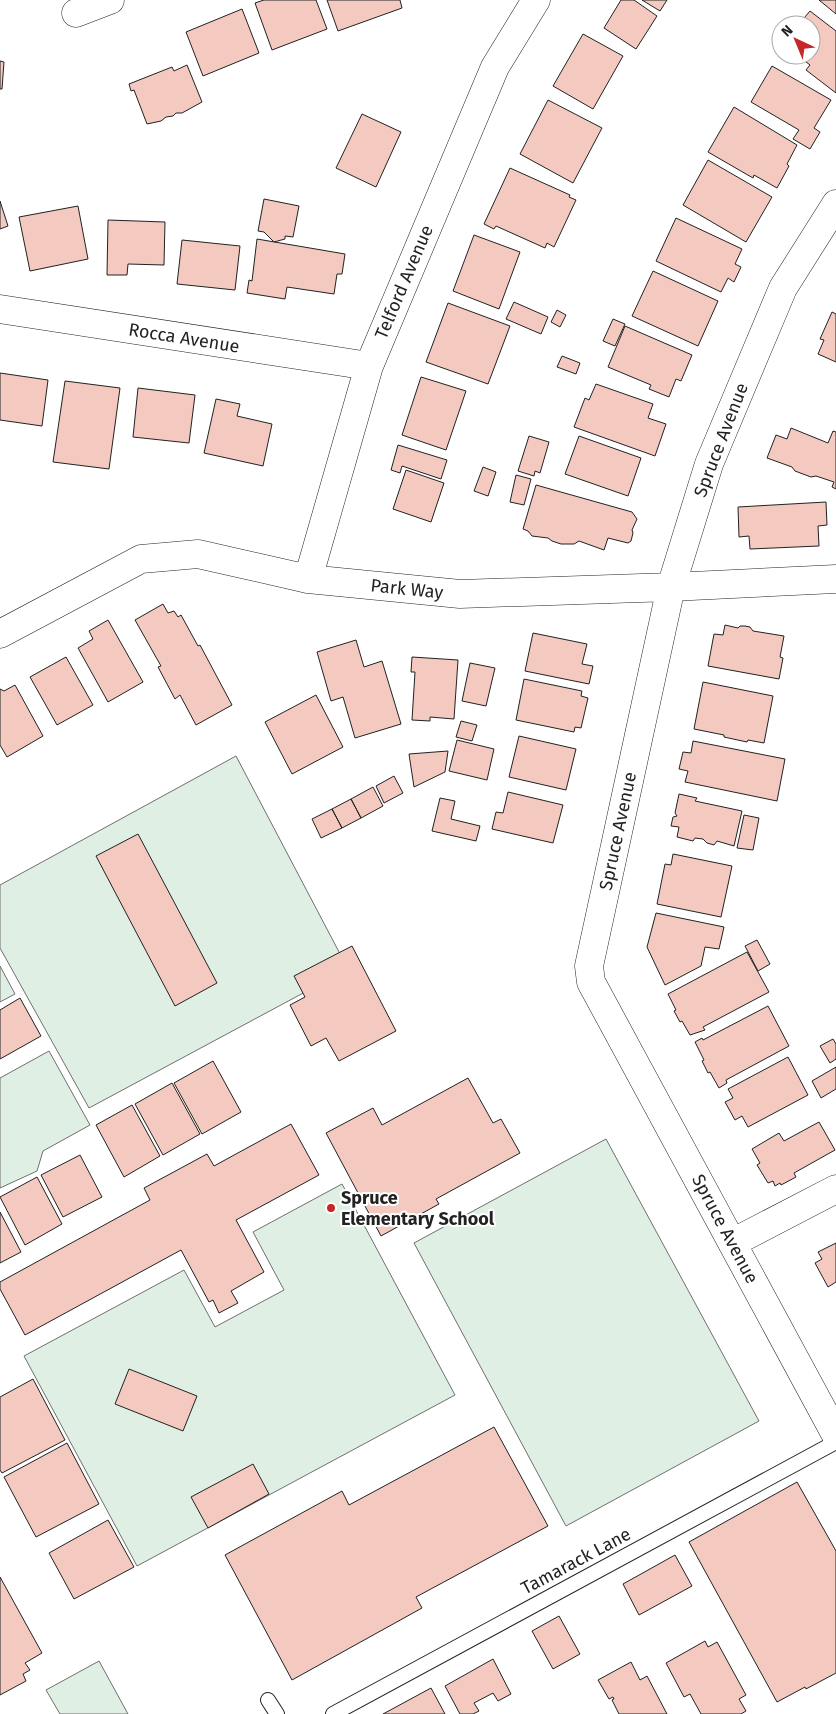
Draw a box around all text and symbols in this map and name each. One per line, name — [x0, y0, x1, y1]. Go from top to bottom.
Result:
north arrow — [771, 15, 821, 65]
text: N — [778, 22, 797, 40]
street label: Telford Avenue — [370, 222, 438, 342]
street label: Rocca Avenue — [127, 318, 241, 358]
street label: Spruce Avenue — [689, 380, 753, 500]
street label: Park Way — [370, 574, 445, 604]
street label: Spruce Avenue — [595, 770, 641, 892]
street label: Spruce Avenue — [687, 1171, 763, 1287]
place label: Spruce Elementary School — [341, 1187, 495, 1230]
marker: Spruce Elementary School — [325, 1202, 337, 1214]
street label: Tamarack Lane — [517, 1523, 635, 1599]

